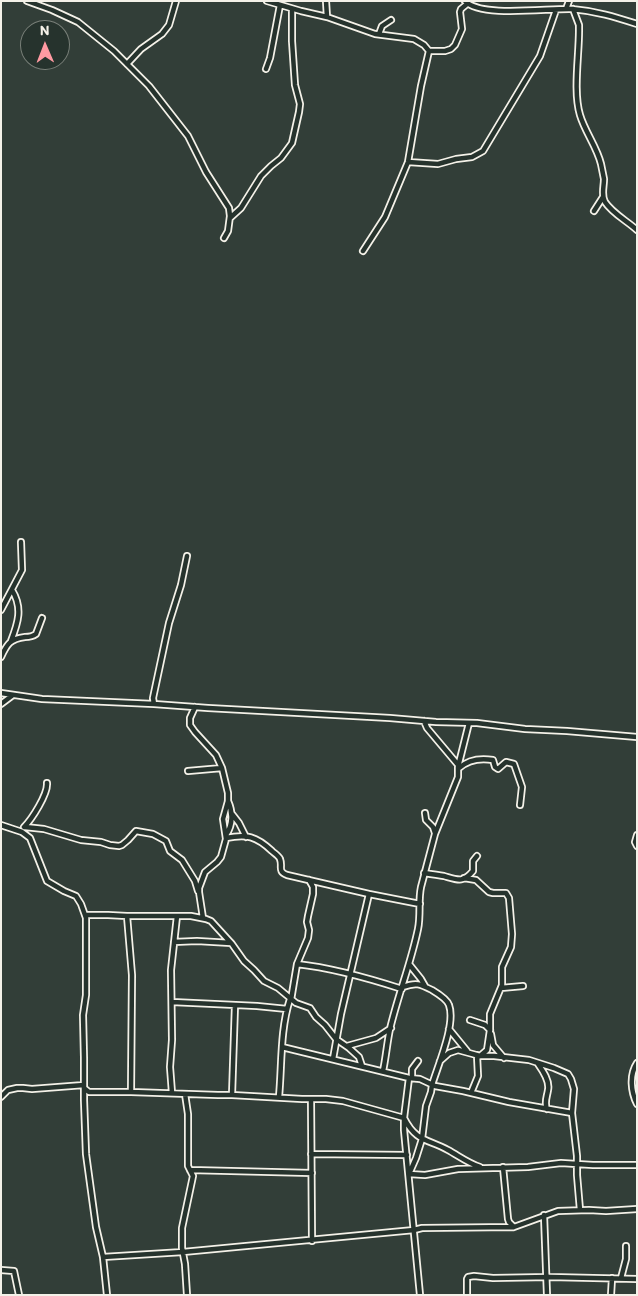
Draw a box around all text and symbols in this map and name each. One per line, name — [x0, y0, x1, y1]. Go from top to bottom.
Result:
north arrow — [20, 20, 70, 70]
text: N — [40, 22, 50, 39]

